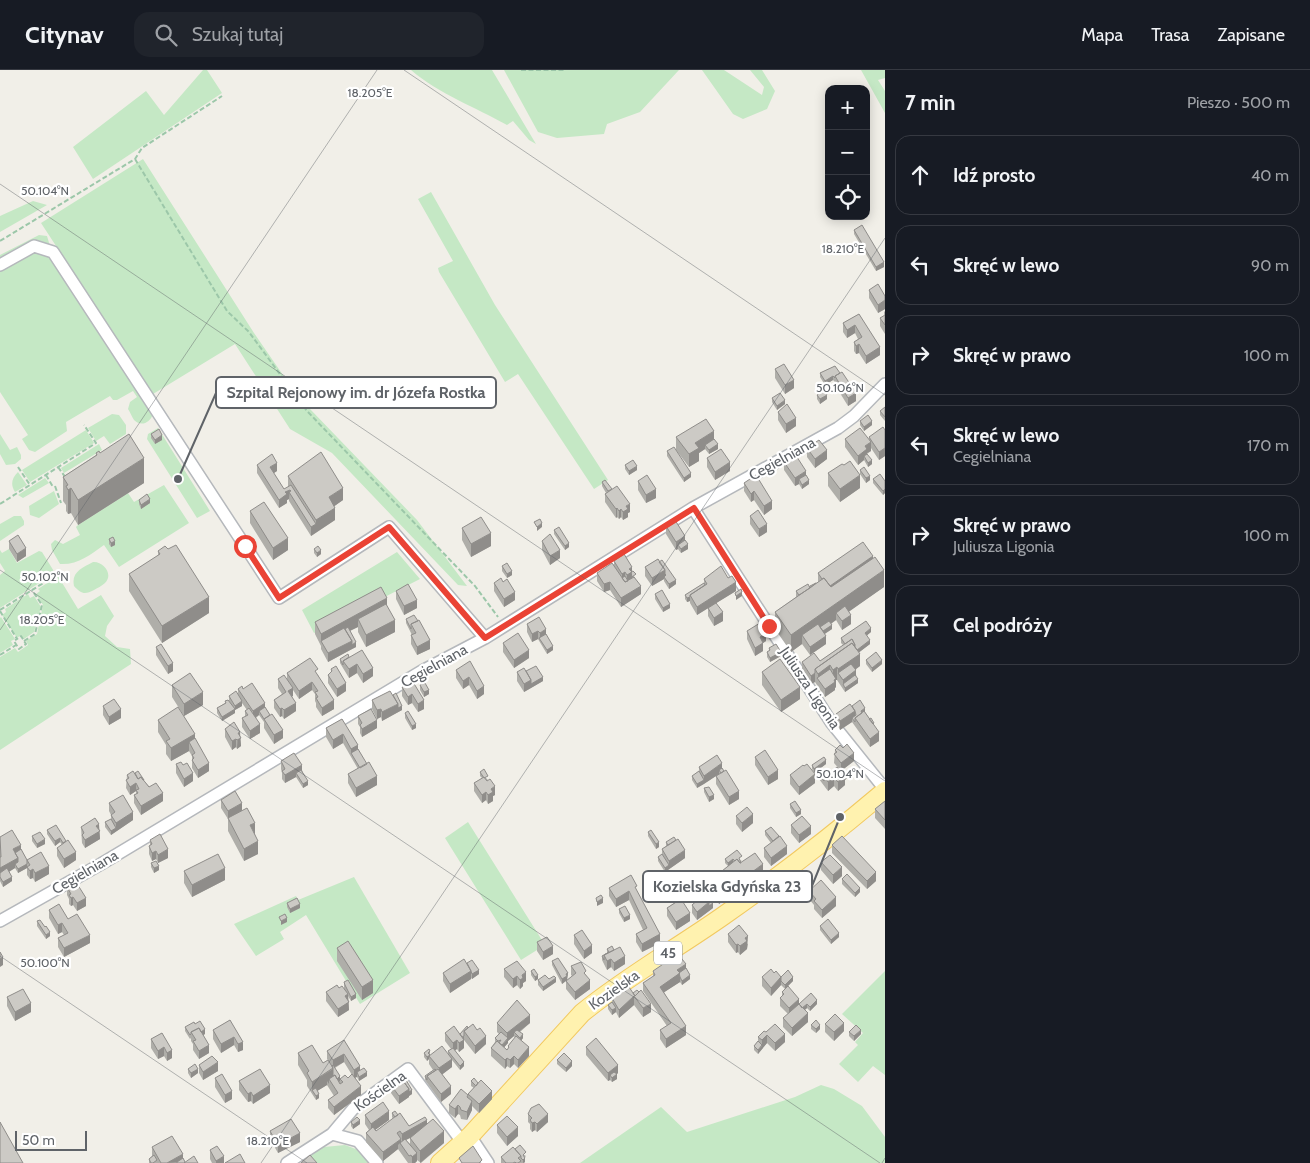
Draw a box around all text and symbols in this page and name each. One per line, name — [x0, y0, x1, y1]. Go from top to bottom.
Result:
search box — [134, 12, 484, 57]
text: Citynav — [25, 20, 104, 49]
icon: search — [152, 21, 180, 49]
text: Szukaj tutaj — [192, 23, 283, 46]
text: Mapa — [1081, 24, 1123, 46]
text: Trasa — [1151, 24, 1189, 46]
text: Zapisane — [1217, 24, 1285, 46]
text: 18.205°E — [348, 85, 393, 100]
map controls — [825, 85, 870, 220]
button: + — [825, 85, 870, 130]
text: 7 min — [905, 90, 955, 115]
text: Pieszo · 500 m — [1187, 93, 1290, 112]
button: − — [825, 130, 870, 175]
icon: ahead — [906, 161, 934, 189]
text: Idź prosto — [953, 164, 1035, 187]
text: 40 m — [1251, 166, 1289, 185]
button: locate — [825, 175, 870, 220]
text: 50.104°N — [21, 183, 69, 198]
text: 18.210°E — [822, 241, 865, 256]
icon: left — [906, 251, 934, 279]
text: Skręć w lewo — [953, 254, 1059, 277]
text: 90 m — [1251, 256, 1289, 275]
icon: right — [906, 341, 934, 369]
text: Skręć w prawo — [953, 344, 1071, 367]
text: 100 m — [1244, 346, 1289, 365]
callout: Szpital Rejonowy im. dr Józefa Rostka — [216, 377, 496, 408]
text: 50.106°N — [816, 380, 864, 395]
text: Szpital Rejonowy im. dr Józefa Rostka — [226, 383, 486, 402]
text: Skręć w lewo — [953, 424, 1059, 447]
icon: left — [906, 431, 934, 459]
street label: Cegielniana — [746, 433, 819, 485]
text: 170 m — [1247, 436, 1289, 455]
text: Cegielniana — [953, 447, 1031, 466]
text: Skręć w prawo — [953, 514, 1071, 537]
icon: right — [906, 521, 934, 549]
text: 100 m — [1244, 526, 1289, 545]
route start — [234, 535, 257, 558]
text: Juliusza Ligonia — [953, 537, 1054, 556]
text: 50.102°N — [21, 569, 69, 584]
icon: arrive — [906, 611, 934, 639]
text: 18.205°E — [20, 612, 65, 627]
text: Cel podróży — [953, 614, 1052, 637]
route end — [758, 615, 781, 638]
street label: Cegielniana — [398, 640, 471, 692]
street label: Juliusza Ligonia — [775, 643, 845, 733]
text: 50.104°N — [816, 766, 864, 781]
street label: Cegielniana — [49, 846, 122, 898]
callout: Kozielska Gdyńska 23 — [643, 871, 812, 902]
text: Kozielska Gdyńska 23 — [653, 877, 801, 896]
road number: 45 — [654, 941, 682, 964]
text: 50.100°N — [20, 955, 70, 970]
street label: Kozielska — [585, 966, 643, 1014]
street label: Kościelna — [351, 1066, 410, 1115]
scale bar — [15, 1128, 88, 1151]
text: 50 m — [22, 1131, 55, 1149]
text: 18.210°E — [247, 1133, 290, 1148]

